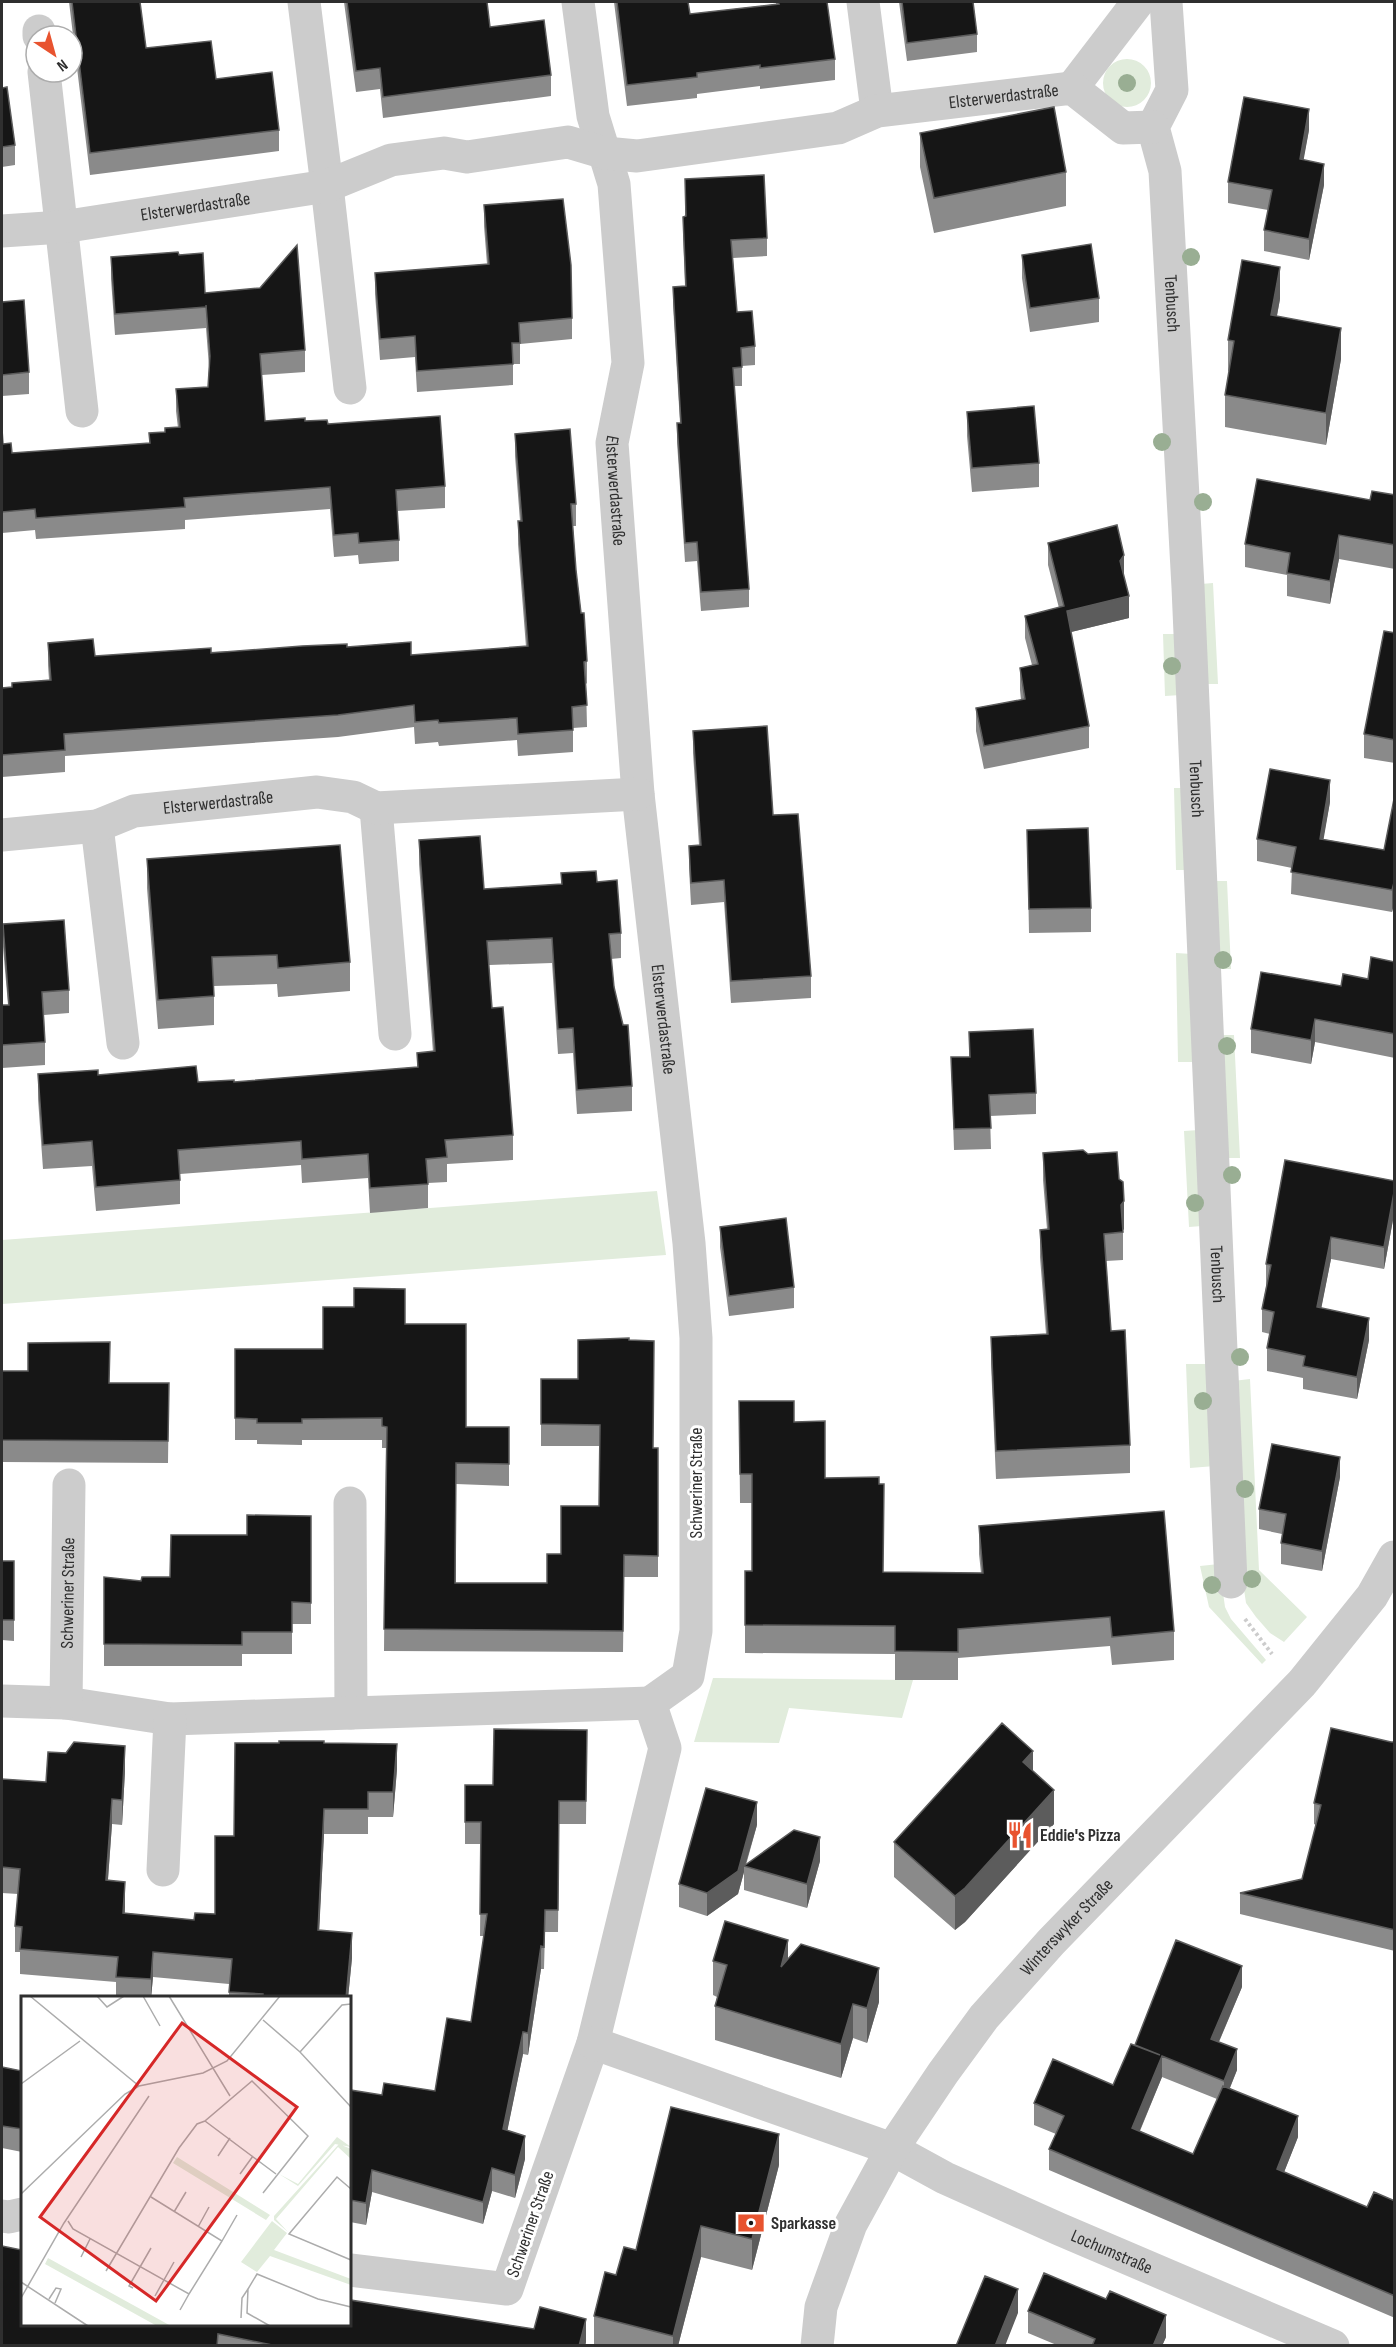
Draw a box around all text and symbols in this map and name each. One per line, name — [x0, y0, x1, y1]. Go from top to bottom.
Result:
north arrow — [24, 24, 84, 84]
text: N — [53, 55, 71, 75]
street label: Elsterwerdastraße — [948, 80, 1060, 113]
street label: Elsterwerdastraße — [139, 188, 252, 226]
street label: Tenbusch — [1160, 274, 1184, 333]
street label: Elsterwerdastraße — [601, 433, 630, 547]
street label: Tenbusch — [1184, 760, 1208, 818]
street label: Elsterwerdastraße — [162, 787, 274, 819]
street label: Elsterwerdastraße — [646, 963, 680, 1075]
street label: Tenbusch — [1205, 1245, 1229, 1304]
street label: Schweriner Straße — [686, 1427, 707, 1539]
street label: Schweriner Straße — [57, 1537, 79, 1649]
restaurant icon: Eddie's Pizza — [1005, 1820, 1035, 1850]
place label: Eddie's Pizza — [1040, 1825, 1121, 1846]
street label: Winterswyker Straße — [1016, 1874, 1118, 1980]
inset map — [21, 1996, 351, 2326]
street label: Schweriner Straße — [502, 2168, 558, 2280]
bank icon: Sparkasse — [736, 2208, 766, 2238]
place label: Sparkasse — [771, 2213, 836, 2234]
street label: Lochumstraße — [1068, 2225, 1156, 2279]

